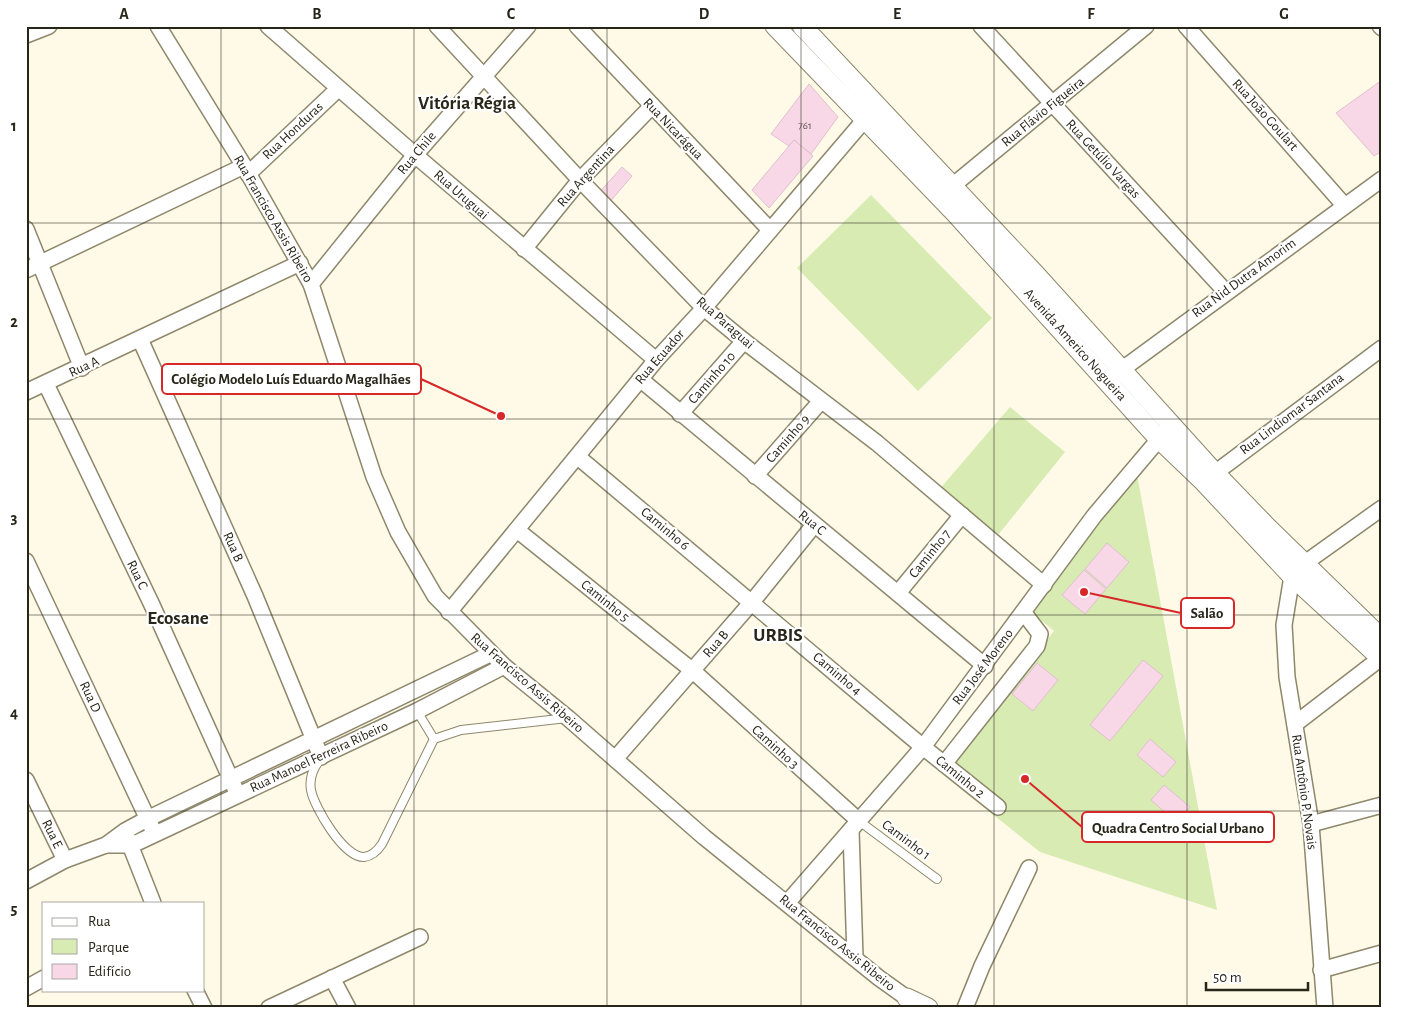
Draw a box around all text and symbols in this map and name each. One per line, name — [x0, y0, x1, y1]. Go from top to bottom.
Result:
text: A — [119, 6, 129, 22]
text: B — [312, 6, 322, 22]
text: C — [507, 6, 516, 22]
text: D — [699, 6, 710, 22]
text: E — [893, 6, 901, 22]
text: F — [1087, 6, 1095, 22]
text: G — [1279, 6, 1289, 22]
street label: Rua Flávio Figueira — [999, 74, 1087, 149]
street label: Rua João Goulart — [1229, 77, 1301, 154]
district label: Vitória Régia — [418, 94, 516, 113]
street label: Rua Nicarágua — [640, 96, 706, 163]
street label: Rua Honduras — [260, 100, 326, 162]
street label: Rua Getúlio Vargas — [1063, 117, 1143, 201]
text: 1 — [11, 118, 17, 134]
house number: 761 — [798, 120, 812, 131]
street label: Rua Chile — [395, 129, 439, 177]
street label: Rua Argentina — [555, 142, 618, 210]
street label: Rua Francisco Assis Ribeiro — [231, 153, 315, 285]
street label: Rua Uruguai — [431, 168, 491, 222]
street label: Rua Nid Dutra Amorim — [1189, 236, 1299, 320]
street label: Avenida Americo Nogueira — [1021, 286, 1129, 404]
street label: Rua Paraguai — [693, 294, 757, 352]
text: 2 — [10, 314, 18, 330]
street label: Rua Ecuador — [633, 327, 688, 387]
street label: Caminho 10 — [686, 349, 738, 407]
street label: Rua A — [67, 354, 101, 380]
callout: Colégio Modelo Luís Eduardo Magalhães — [162, 364, 421, 394]
street label: Rua Lindiomar Santana — [1237, 370, 1347, 457]
text: Colégio Modelo Luís Eduardo Magalhães — [171, 372, 411, 387]
street label: Caminho 9 — [764, 412, 812, 466]
street label: Caminho 6 — [638, 505, 692, 553]
street label: Rua C — [796, 508, 828, 538]
text: 3 — [11, 510, 18, 526]
street label: Caminho 7 — [906, 527, 954, 581]
street label: Rua B — [220, 530, 246, 564]
street label: Rua C — [124, 558, 150, 592]
street label: Caminho 5 — [578, 577, 632, 625]
callout: Salão — [1181, 598, 1234, 628]
text: Salão — [1190, 606, 1224, 621]
district label: Ecosane — [147, 609, 209, 628]
district label: URBIS — [753, 626, 803, 645]
street label: Rua José Moreno — [950, 626, 1016, 707]
street label: Rua B — [701, 628, 731, 660]
street label: Rua Francisco Assis Ribeiro — [468, 630, 586, 736]
street label: Caminho 4 — [810, 650, 864, 698]
street label: Rua D — [77, 679, 103, 715]
text: 4 — [10, 705, 18, 721]
street label: Rua Manoel Ferreira Ribeiro — [248, 719, 390, 795]
street label: Caminho 3 — [749, 723, 801, 772]
street label: Rua Antônio P. Novais — [1289, 733, 1319, 851]
street label: Caminho 2 — [933, 753, 987, 801]
callout: Quadra Centro Social Urbano — [1082, 812, 1274, 842]
street label: Rua E — [39, 817, 65, 851]
street label: Caminho 1 — [879, 817, 933, 863]
text: Quadra Centro Social Urbano — [1092, 821, 1264, 836]
street label: Rua Francisco Assis Ribeiro — [777, 892, 898, 994]
text: 5 — [11, 901, 18, 917]
legend — [42, 902, 205, 992]
text: Rua — [88, 914, 111, 929]
text: Parque — [88, 940, 129, 955]
scale bar — [1206, 959, 1308, 991]
text: Edifício — [88, 964, 131, 979]
text: 50 m — [1213, 970, 1242, 985]

